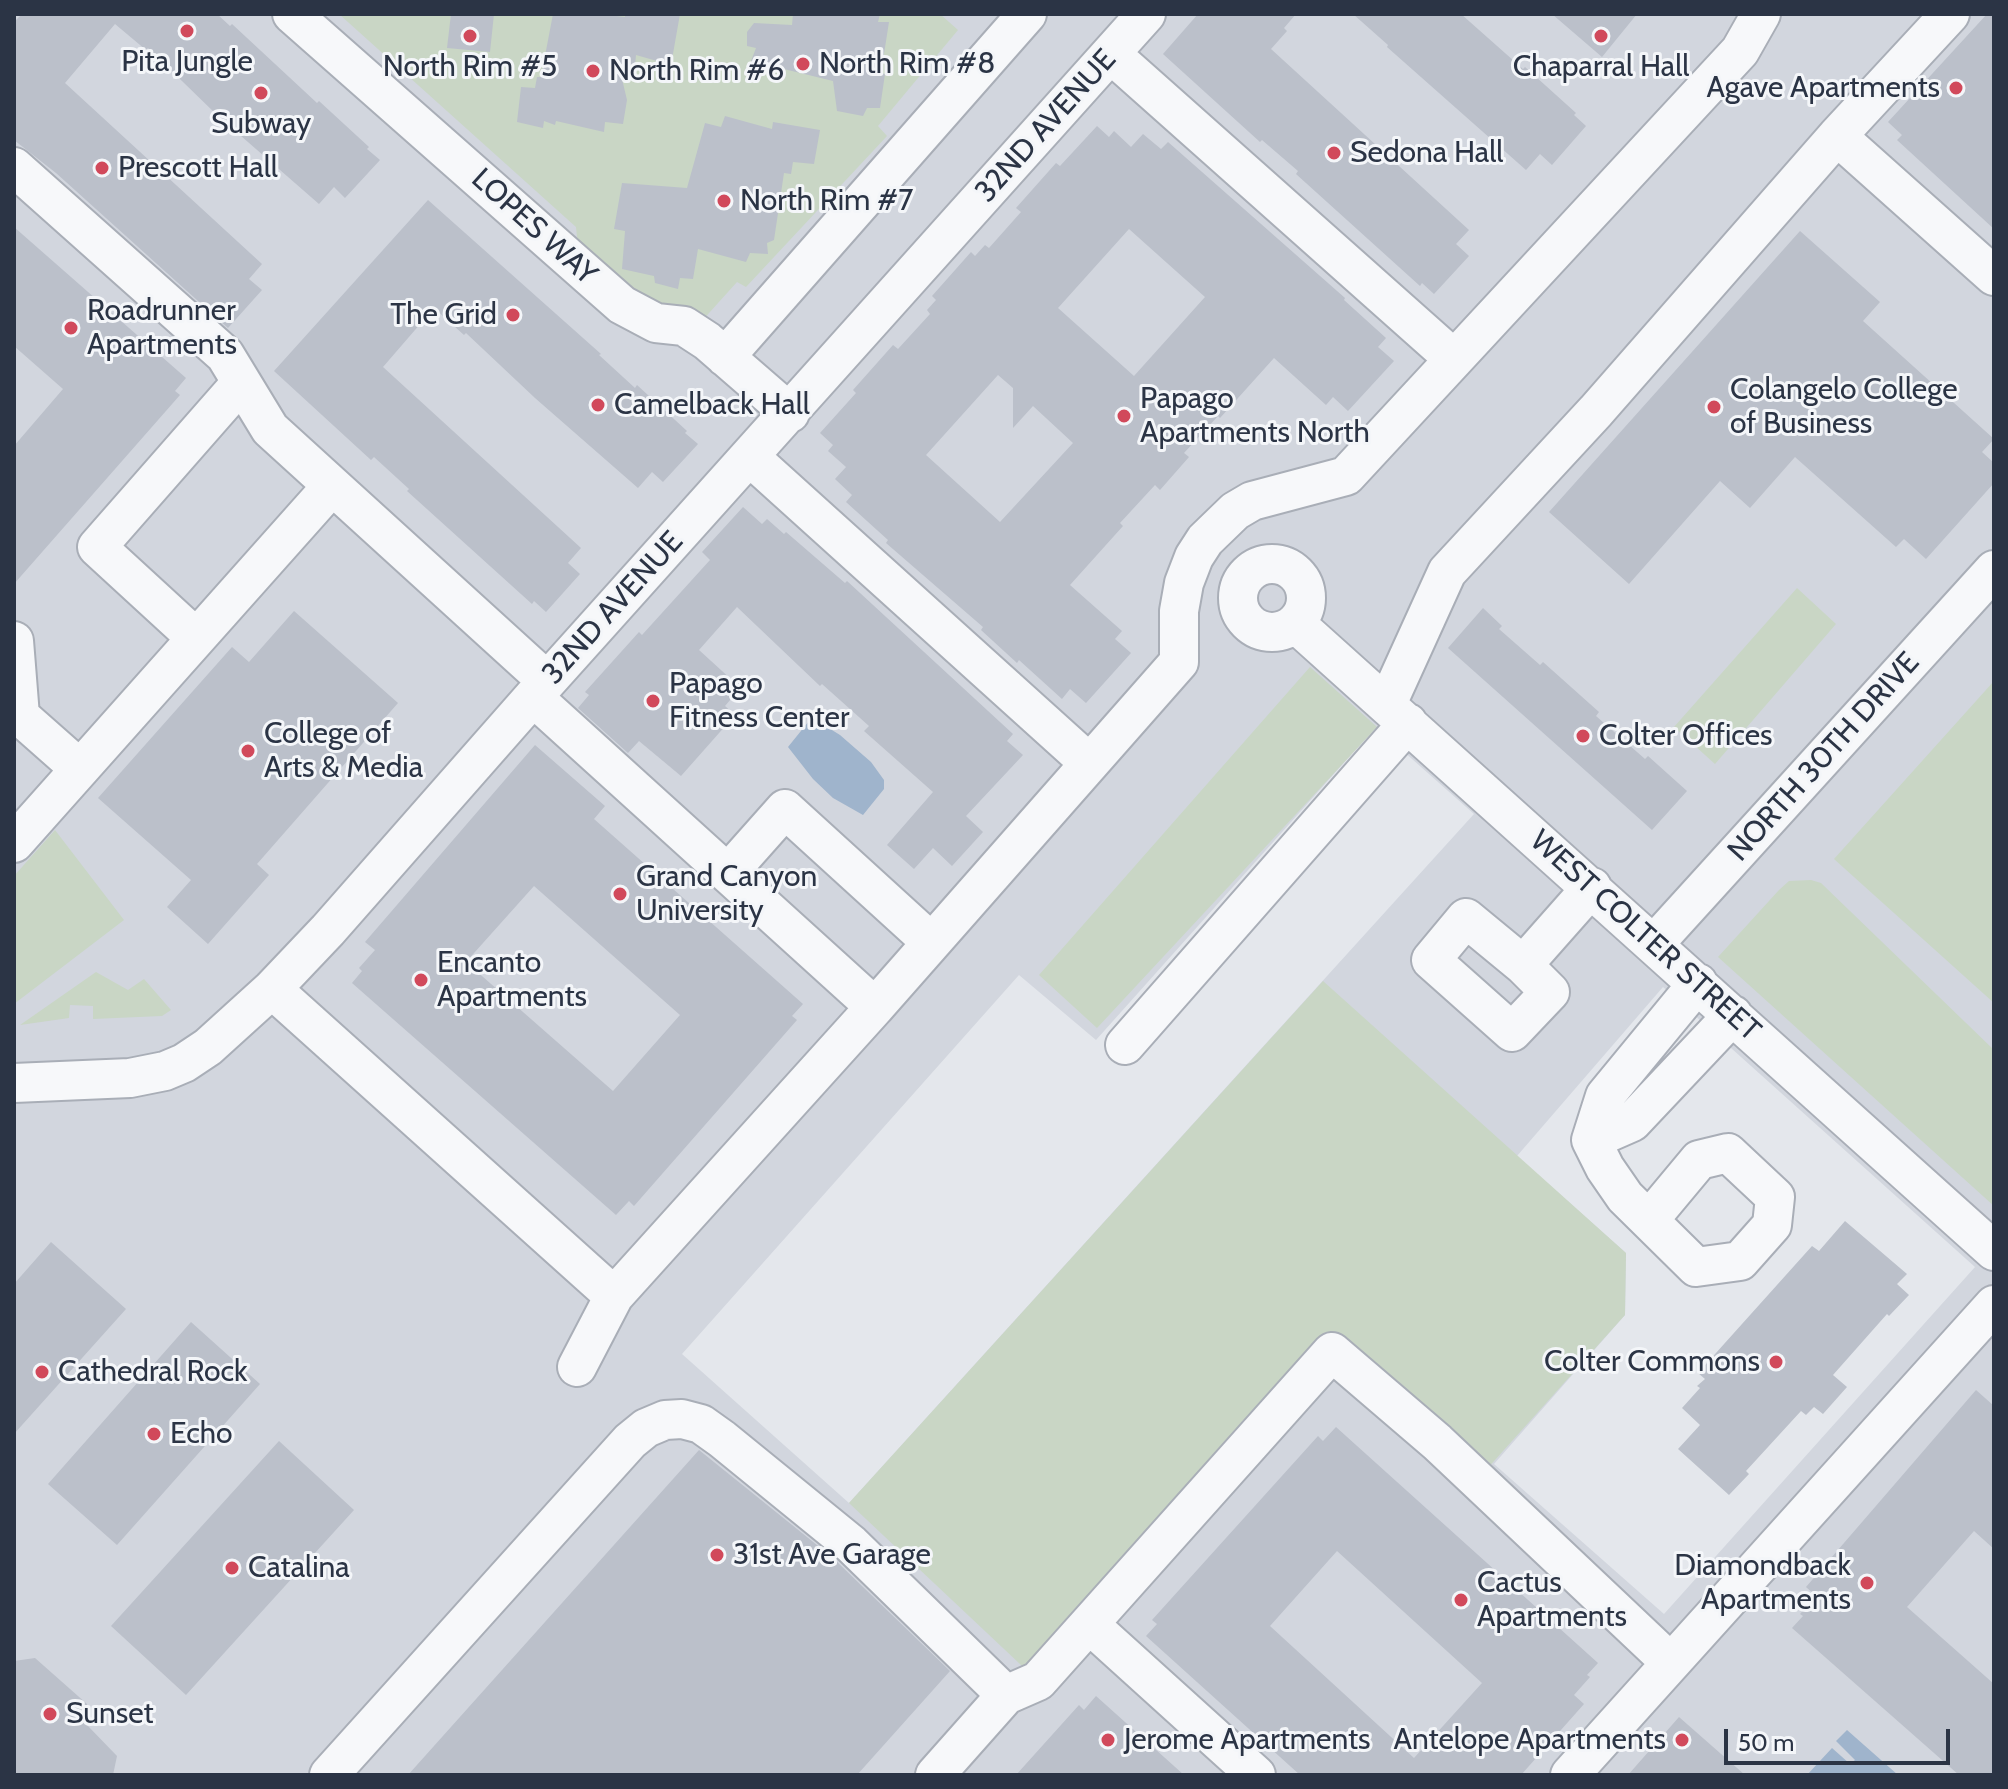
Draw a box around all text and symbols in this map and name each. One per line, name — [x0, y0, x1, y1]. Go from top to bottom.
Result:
marker: Pita Jungle — [178, 22, 196, 40]
marker: North Rim #5 — [461, 27, 479, 45]
marker: Chaparral Hall — [1592, 27, 1610, 45]
street label: 32ND AVENUE — [968, 42, 1124, 210]
place label: Pita Jungle — [121, 44, 253, 80]
place label: North Rim #8 — [819, 46, 995, 82]
place label: North Rim #5 — [383, 49, 557, 85]
place label: Chaparral Hall — [1513, 49, 1689, 85]
place label: North Rim #6 — [609, 53, 784, 89]
marker: North Rim #8 — [794, 55, 812, 73]
marker: North Rim #6 — [584, 62, 602, 80]
place label: Agave Apartments — [1706, 70, 1940, 106]
marker: Agave Apartments — [1947, 79, 1965, 97]
marker: Subway — [252, 84, 270, 102]
place label: Subway — [211, 106, 311, 142]
place label: Sedona Hall — [1350, 135, 1503, 171]
marker: Sedona Hall — [1325, 144, 1343, 162]
place label: Prescott Hall — [118, 150, 278, 186]
marker: Prescott Hall — [93, 159, 111, 177]
street label: LOPES WAY — [464, 161, 604, 293]
place label: North Rim #7 — [740, 183, 913, 219]
marker: North Rim #7 — [715, 192, 733, 210]
place label: Roadrunner Apartments — [87, 293, 237, 364]
place label: The Grid — [390, 297, 497, 333]
marker: The Grid — [504, 306, 522, 324]
marker: Roadrunner Apartments — [62, 319, 80, 337]
place label: Colangelo College of Business — [1730, 372, 1958, 442]
place label: Papago Apartments North — [1140, 381, 1370, 452]
place label: Camelback Hall — [614, 387, 810, 423]
marker: Camelback Hall — [589, 396, 607, 414]
marker: Colangelo College of Business — [1705, 398, 1723, 416]
marker: Papago Apartments North — [1115, 407, 1133, 425]
street label: 32ND AVENUE — [535, 524, 691, 692]
street label: NORTH 30TH DRIVE — [1721, 645, 1927, 869]
place label: Papago Fitness Center — [669, 666, 849, 736]
marker: Papago Fitness Center — [644, 692, 662, 710]
place label: College of Arts & Media — [264, 716, 423, 786]
place label: Colter Offices — [1599, 718, 1772, 754]
marker: Colter Offices — [1574, 727, 1592, 745]
marker: College of Arts & Media — [239, 742, 257, 760]
street label: WEST COLTER STREET — [1522, 823, 1768, 1049]
place label: Grand Canyon University — [636, 859, 817, 930]
marker: Grand Canyon University — [611, 885, 629, 903]
place label: Encanto Apartments — [437, 945, 587, 1016]
marker: Encanto Apartments — [412, 971, 430, 989]
place label: Colter Commons — [1544, 1344, 1760, 1380]
marker: Colter Commons — [1767, 1353, 1785, 1371]
place label: Cathedral Rock — [58, 1354, 248, 1390]
marker: Cathedral Rock — [33, 1363, 51, 1381]
place label: Echo — [170, 1416, 233, 1452]
marker: Echo — [145, 1425, 163, 1443]
place label: 31st Ave Garage — [733, 1537, 931, 1573]
marker: 31st Ave Garage — [708, 1546, 726, 1564]
place label: Diamondback Apartments — [1674, 1548, 1851, 1618]
place label: Catalina — [248, 1550, 350, 1586]
marker: Catalina — [223, 1559, 241, 1577]
place label: Cactus Apartments — [1477, 1565, 1627, 1636]
marker: Diamondback Apartments — [1858, 1574, 1876, 1592]
marker: Cactus Apartments — [1452, 1591, 1470, 1609]
place label: Sunset — [66, 1696, 154, 1732]
marker: Sunset — [41, 1705, 59, 1723]
scale bar — [1728, 1713, 1954, 1763]
place label: Jerome Apartments — [1124, 1722, 1371, 1758]
place label: Antelope Apartments — [1393, 1722, 1666, 1758]
text: 50 m — [1738, 1728, 1794, 1757]
marker: Jerome Apartments — [1099, 1731, 1117, 1749]
marker: Antelope Apartments — [1673, 1731, 1691, 1749]

